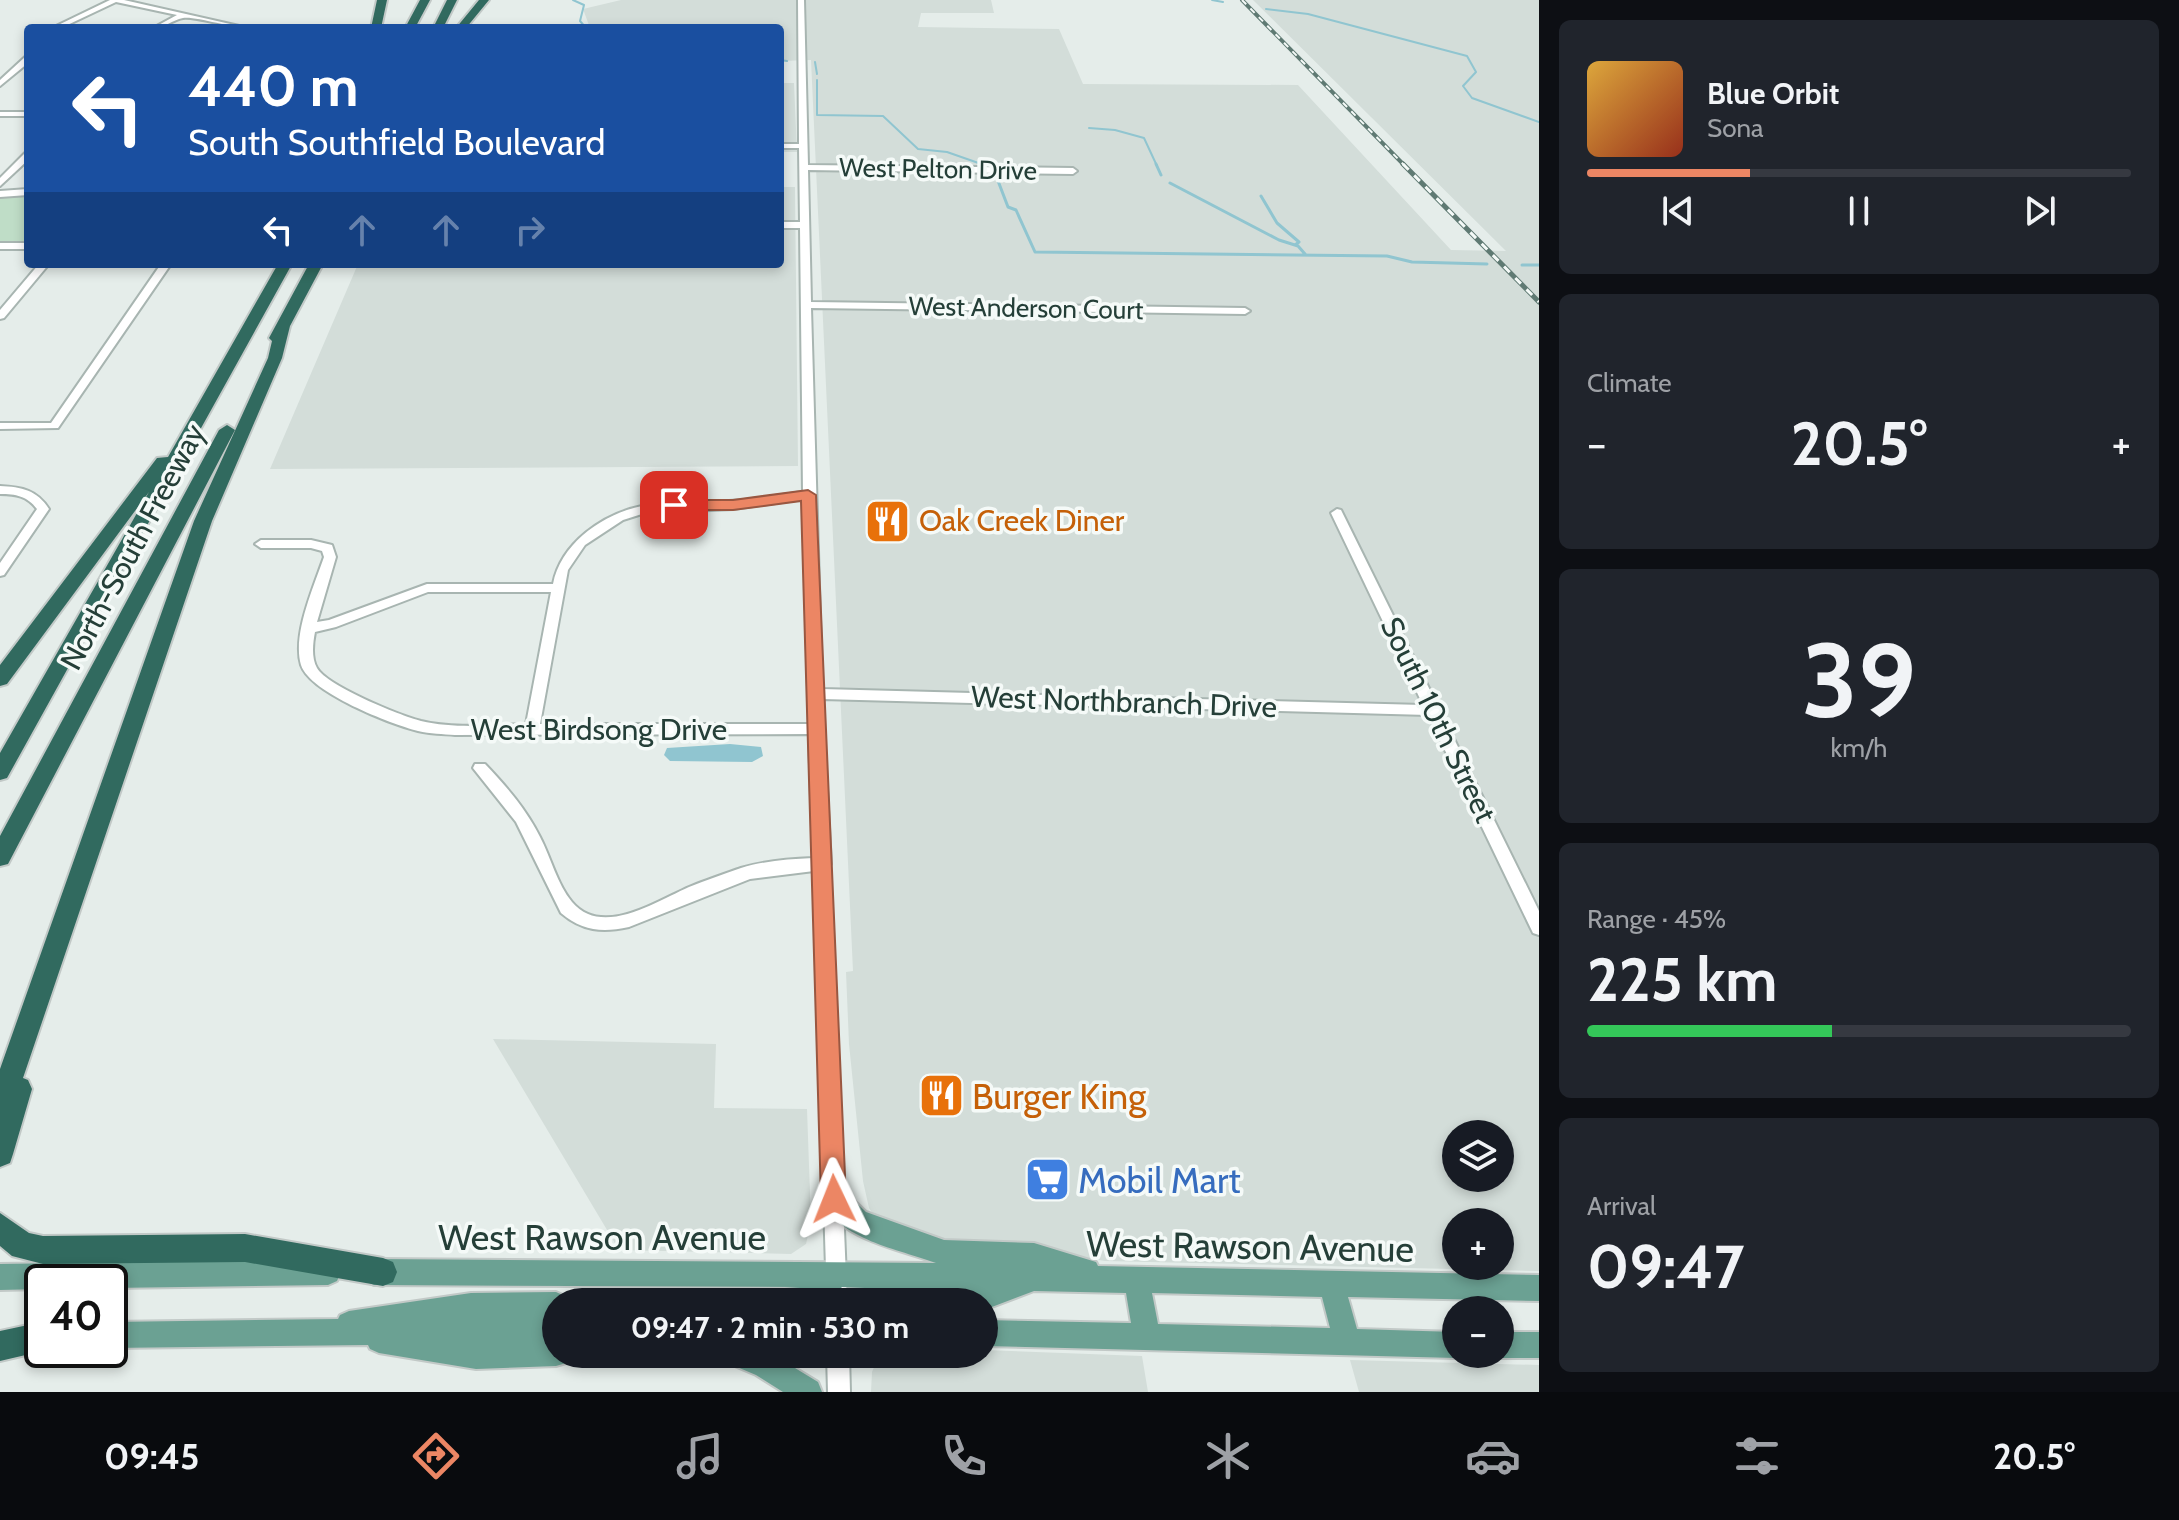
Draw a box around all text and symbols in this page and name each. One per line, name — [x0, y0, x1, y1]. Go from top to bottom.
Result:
text: 440 m — [188, 52, 358, 120]
icon: left — [56, 56, 160, 160]
text: Blue Orbit — [1707, 75, 1839, 112]
text: Sona — [1707, 112, 1764, 144]
text: South Southfield Boulevard — [188, 120, 605, 164]
street label: West Pelton Drive — [839, 151, 1037, 187]
icon: previous — [1656, 189, 1700, 233]
icon: pause — [1837, 189, 1881, 233]
icon: next — [2018, 189, 2062, 233]
icon: left — [256, 208, 300, 252]
icon: ahead — [340, 208, 384, 252]
icon: ahead — [424, 208, 468, 252]
icon: right — [508, 208, 552, 252]
street label: West Anderson Court — [908, 290, 1144, 326]
text: Climate — [1587, 367, 1672, 399]
text: 20.5° — [1791, 407, 1927, 480]
text: − — [1587, 417, 1606, 470]
text: + — [2112, 417, 2131, 470]
street label: North-South Freeway — [52, 418, 213, 676]
pin — [640, 471, 708, 539]
icon: arrive — [652, 483, 696, 527]
restaurant icon: Oak Creek Diner — [864, 497, 912, 545]
place label: Oak Creek Diner — [919, 502, 1125, 539]
street label: South 10th Street — [1373, 611, 1504, 828]
text: 39 — [1802, 617, 1916, 743]
street label: West Northbranch Drive — [971, 678, 1278, 725]
street label: West Birdsong Drive — [471, 711, 727, 748]
text: km/h — [1831, 732, 1887, 764]
text: Range · 45% — [1587, 903, 1726, 935]
text: 225 km — [1587, 943, 1777, 1016]
restaurant icon: Burger King — [917, 1072, 965, 1120]
place label: Burger King — [972, 1074, 1147, 1118]
map controls — [1442, 1120, 1514, 1368]
button: layers — [1442, 1120, 1514, 1192]
supermarket icon: Mobil Mart — [1023, 1156, 1071, 1204]
position arrow — [792, 1157, 876, 1241]
place label: Mobil Mart — [1078, 1158, 1241, 1202]
text: Arrival — [1587, 1190, 1656, 1222]
button: + — [1442, 1208, 1514, 1280]
street label: West Rawson Avenue — [438, 1215, 766, 1259]
street label: West Rawson Avenue — [1086, 1221, 1414, 1271]
text: 09:47 — [1587, 1230, 1744, 1303]
speed limit sign: 40 — [24, 1264, 128, 1368]
button: − — [1442, 1296, 1514, 1368]
text: 09:47 · 2 min · 530 m — [631, 1309, 909, 1346]
icon: directions — [408, 1428, 464, 1484]
icon: music — [672, 1428, 728, 1484]
icon: phone — [936, 1428, 992, 1484]
icon: climate — [1200, 1428, 1256, 1484]
icon: car — [1465, 1428, 1521, 1484]
icon: filters — [1729, 1428, 1785, 1484]
text: 09:45 — [104, 1434, 199, 1478]
text: 20.5° — [1993, 1434, 2075, 1478]

